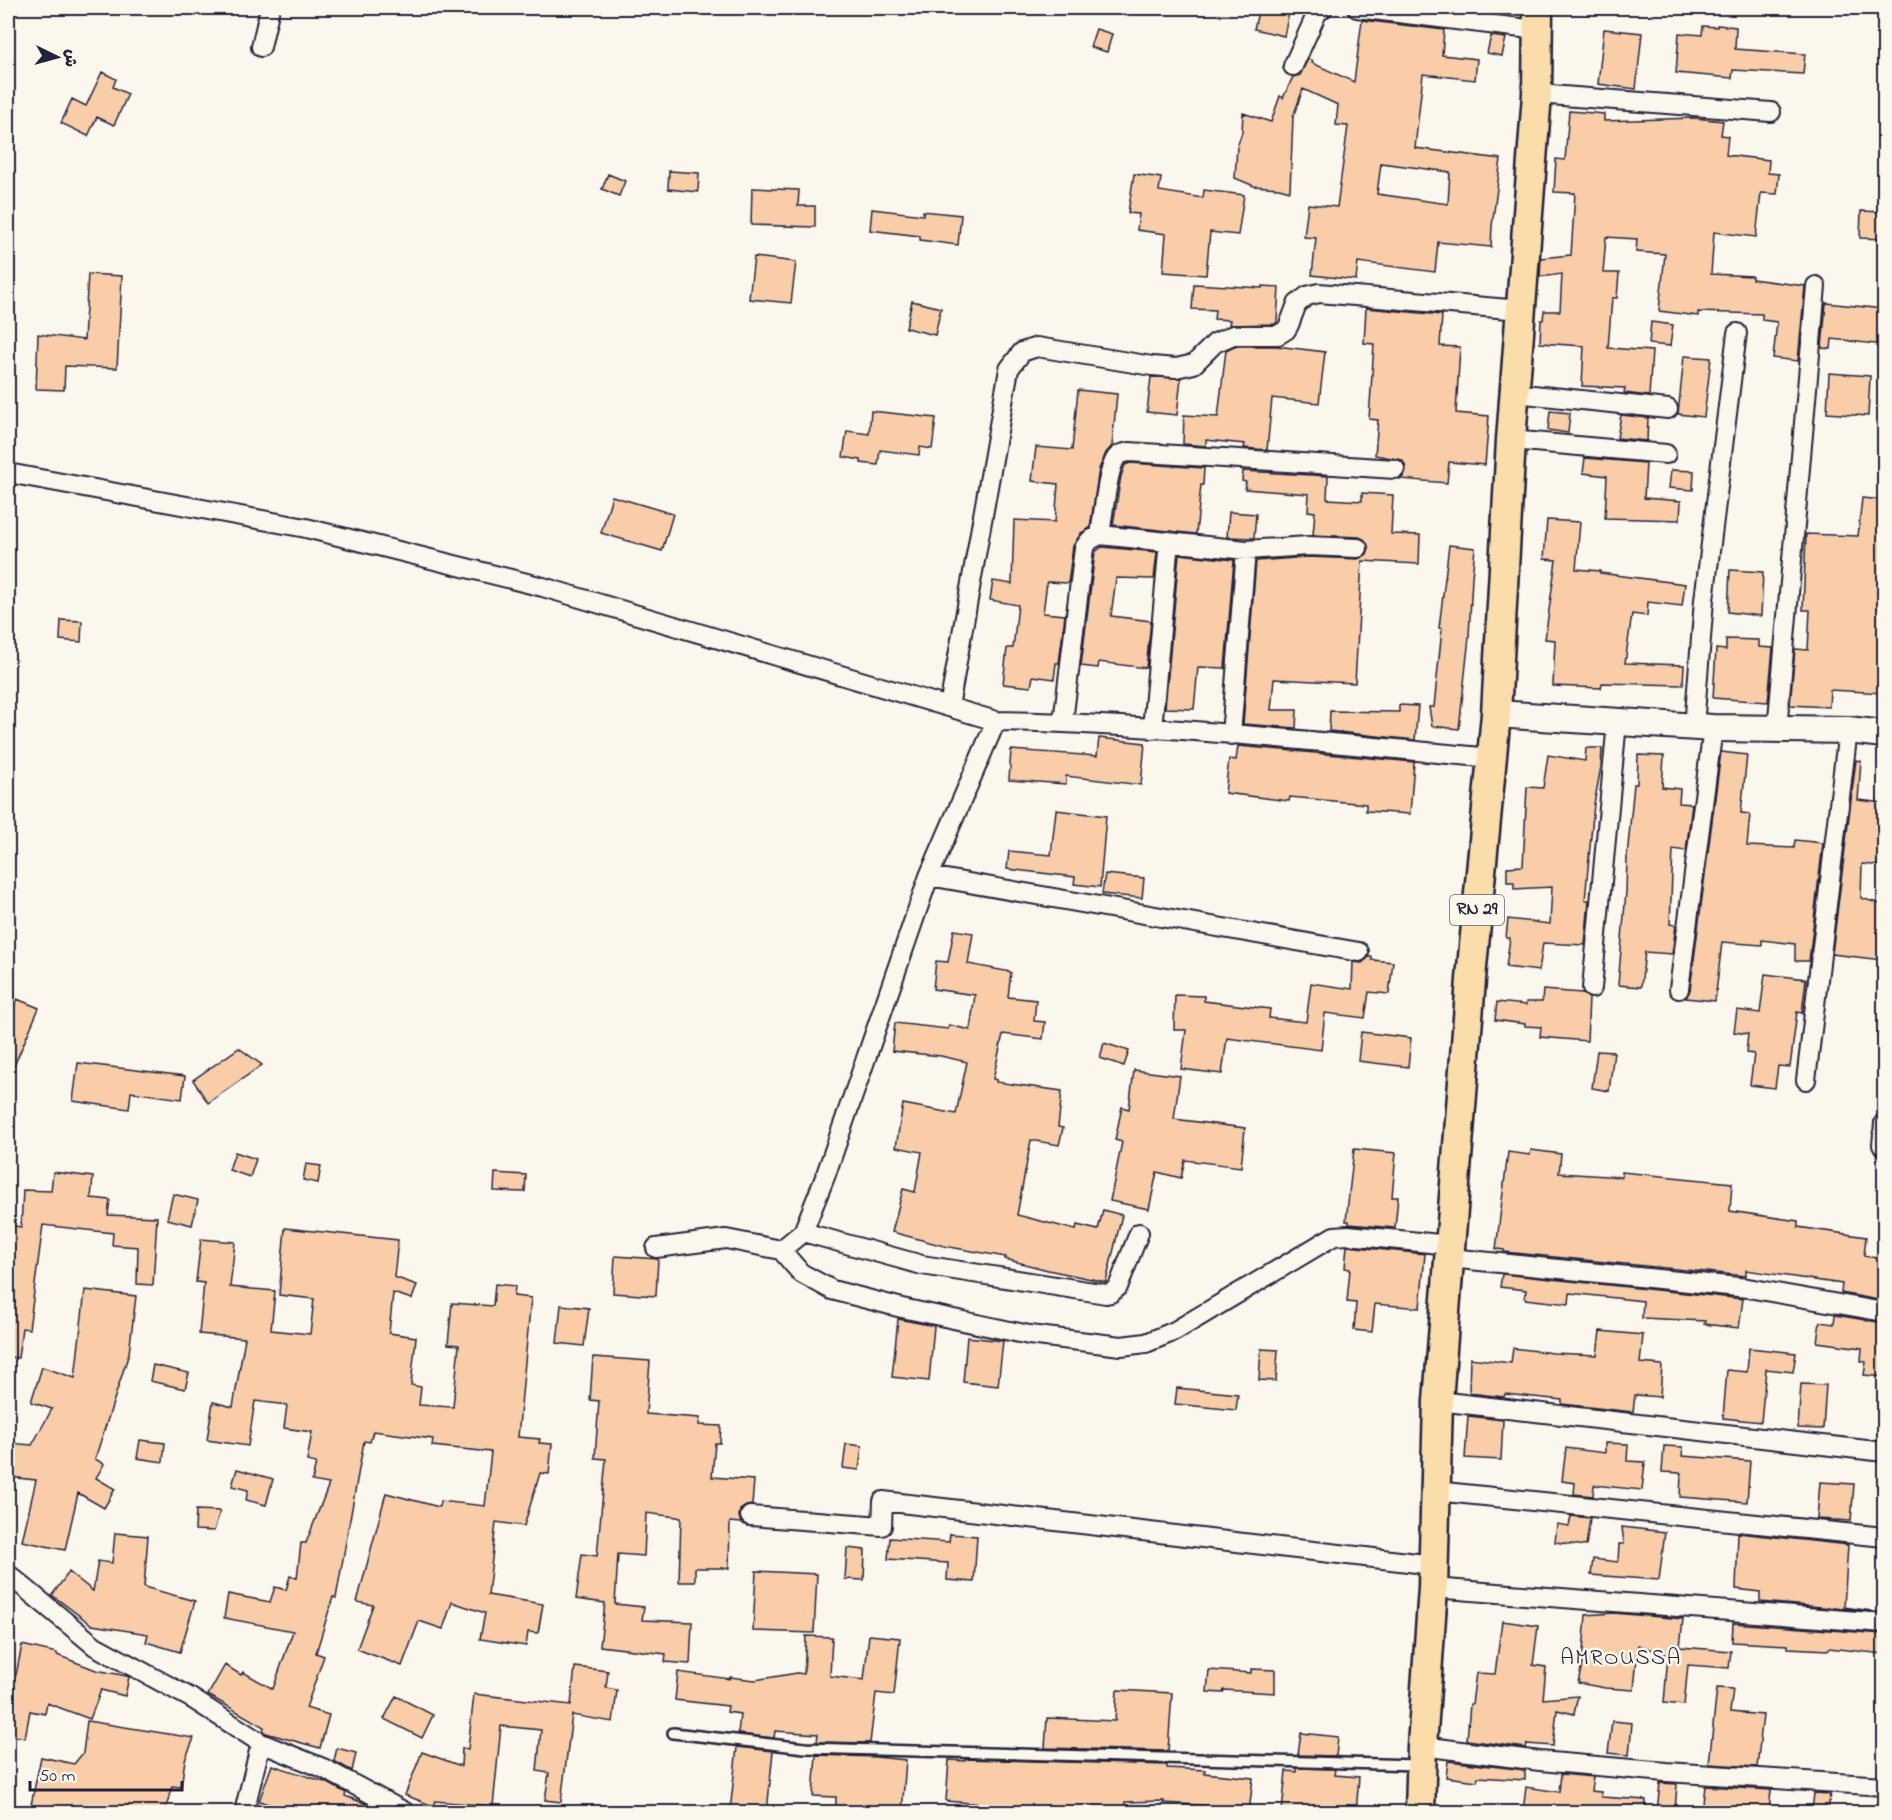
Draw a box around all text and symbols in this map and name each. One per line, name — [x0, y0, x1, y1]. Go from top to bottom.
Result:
north arrow — [27, 27, 87, 87]
text: ش — [57, 48, 83, 68]
road number: RN 29 — [1450, 895, 1504, 925]
district label: AMROUSSA — [1560, 1643, 1682, 1675]
scale bar — [30, 1754, 182, 1792]
text: 50 m — [39, 1764, 76, 1790]

